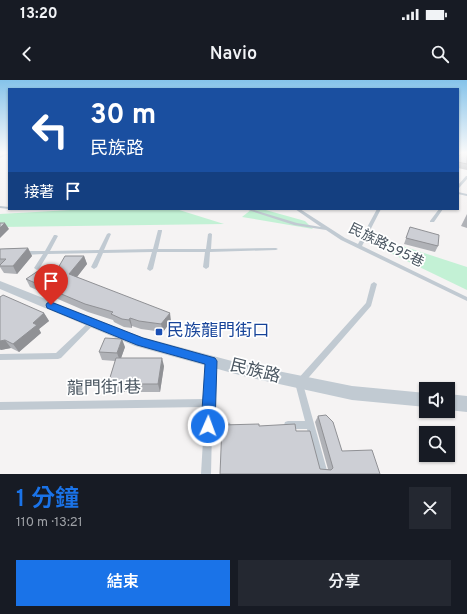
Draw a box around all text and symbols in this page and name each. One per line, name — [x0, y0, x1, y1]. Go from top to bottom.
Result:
text: 13:20 — [20, 5, 58, 24]
icon: back — [16, 43, 38, 65]
text: Navio — [210, 43, 257, 66]
icon: search — [429, 43, 451, 65]
text: 30 m — [90, 98, 156, 134]
icon: left — [24, 104, 76, 156]
text: 民族路 — [90, 138, 144, 161]
icon: arrive — [62, 180, 84, 202]
text: 接著 — [24, 184, 54, 203]
street label: 民族路595巷 — [346, 220, 426, 272]
pin — [34, 264, 68, 305]
icon: arrive — [40, 270, 62, 292]
place label: 民族龍門街口 — [167, 321, 269, 343]
marker: 民族龍門街口 — [154, 327, 164, 337]
street label: 民族路 — [228, 355, 282, 389]
street label: 龍門街1巷 — [67, 377, 141, 401]
map controls — [419, 382, 455, 462]
button: sound — [419, 382, 455, 418]
position arrow — [187, 405, 229, 447]
button: search — [419, 426, 455, 462]
text: 1 分鐘 — [16, 485, 79, 515]
button: close — [409, 487, 451, 529]
text: 110 m · 13:21 — [16, 515, 83, 531]
button: 結束 — [16, 560, 230, 606]
button: 分享 — [238, 560, 451, 606]

